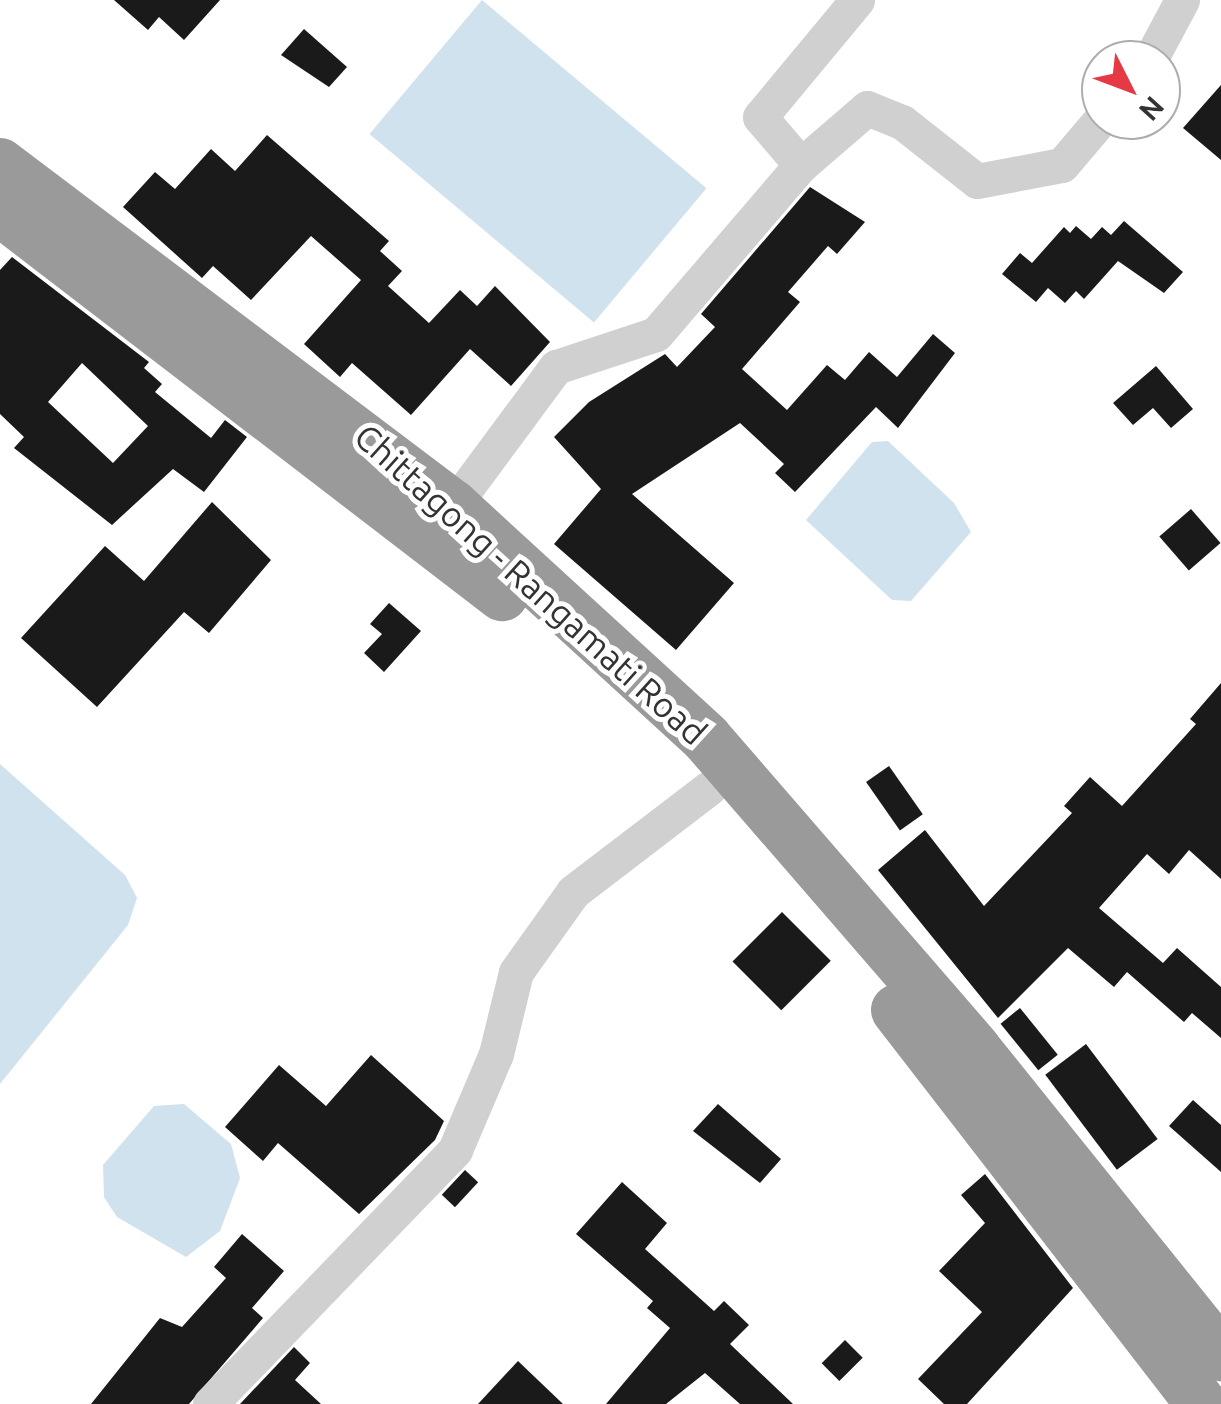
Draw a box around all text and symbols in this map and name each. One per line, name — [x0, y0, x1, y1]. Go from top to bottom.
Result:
north arrow — [1081, 40, 1181, 140]
text: N — [1134, 91, 1171, 127]
street label: Chittagong - Rangamati Road — [346, 415, 716, 753]

